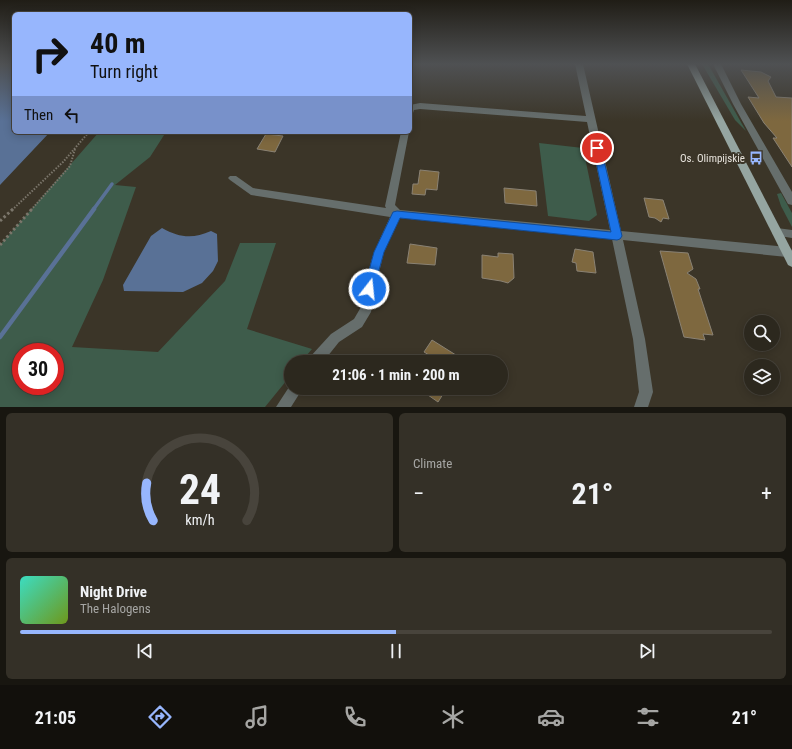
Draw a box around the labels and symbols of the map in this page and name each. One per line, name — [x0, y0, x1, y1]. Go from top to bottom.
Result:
pin — [580, 131, 614, 165]
bus stop icon: Os. Olimpijskie — [748, 150, 764, 166]
place label: Os. Olimpijskie — [680, 152, 745, 165]
position arrow — [348, 268, 390, 310]
speed limit sign: 30 — [12, 343, 64, 395]

